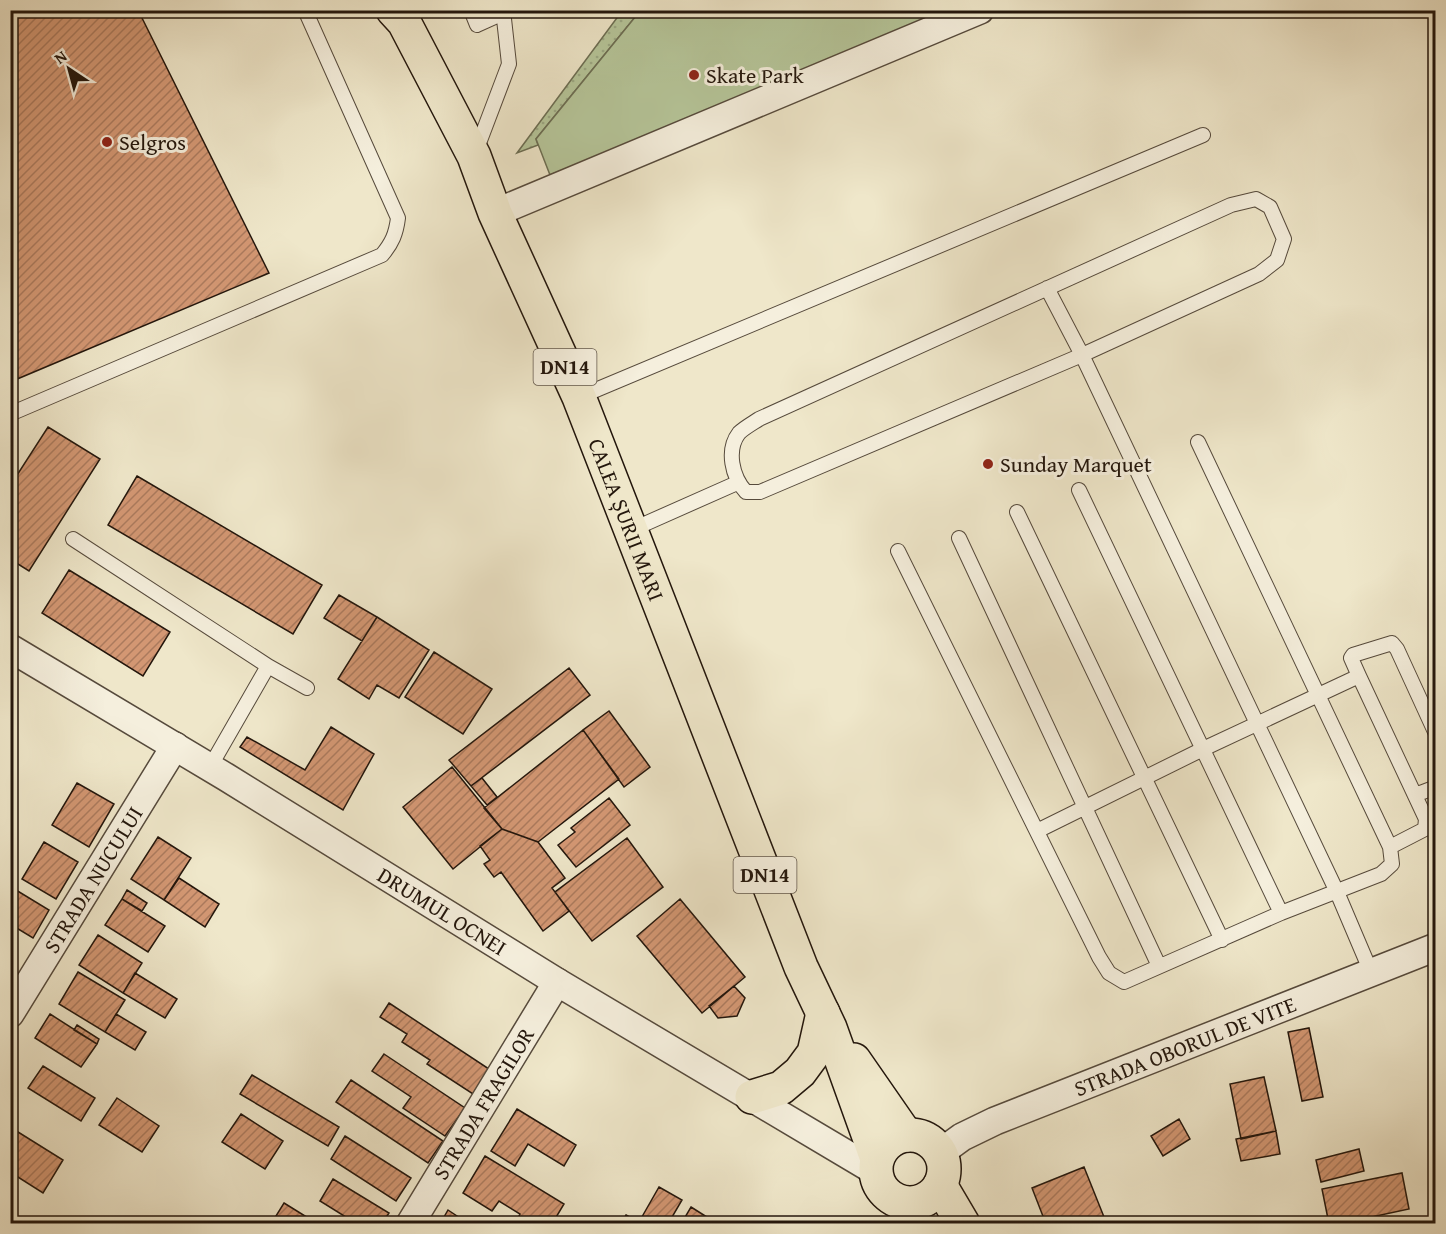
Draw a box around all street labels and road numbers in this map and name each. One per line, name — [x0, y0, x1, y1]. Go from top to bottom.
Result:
road number: DN14 — [534, 349, 596, 385]
street label: CALEA ȘURII MARI — [581, 434, 673, 605]
street label: STRADA NUCULUI — [35, 800, 150, 959]
road number: DN14 — [734, 857, 796, 893]
street label: DRUMUL OCNEI — [372, 859, 513, 963]
street label: STRADA OBORUL DE VITE — [1069, 988, 1301, 1104]
street label: STRADA FRAGILOR — [425, 1021, 542, 1186]

